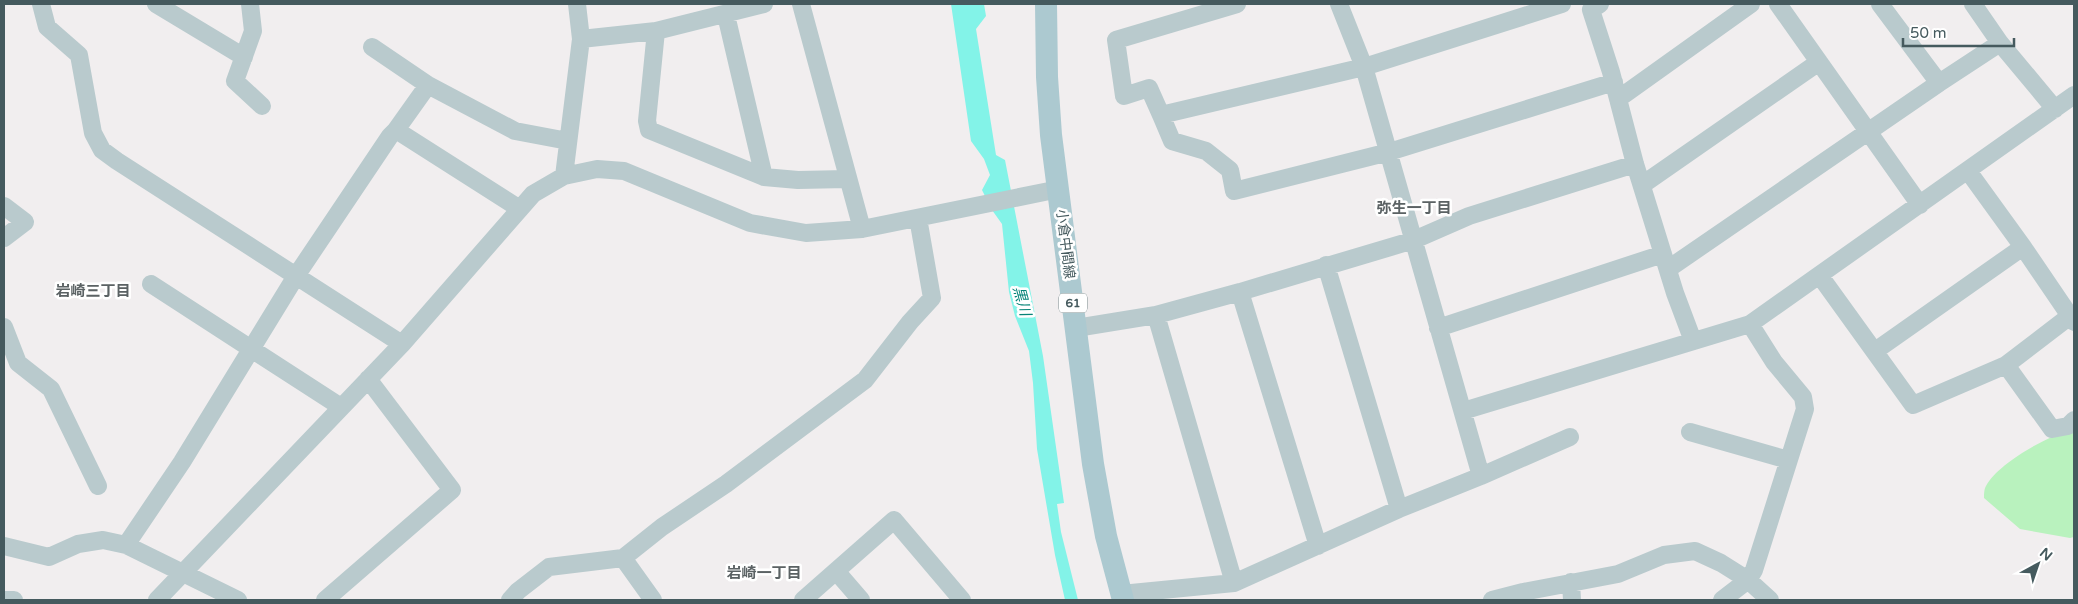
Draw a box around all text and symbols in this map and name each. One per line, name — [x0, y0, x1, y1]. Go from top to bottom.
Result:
scale bar — [1903, 15, 2014, 47]
text: 50 m — [1910, 24, 1947, 42]
district label: 弥生一丁目 — [1376, 199, 1452, 217]
street label: 小倉中間線 — [1053, 208, 1078, 280]
district label: 岩崎三丁目 — [55, 282, 131, 300]
water label: 黒川 — [1009, 284, 1035, 320]
road number: 61 — [1059, 294, 1087, 312]
north arrow — [2013, 539, 2063, 589]
text: N — [2036, 544, 2056, 565]
district label: 岩崎一丁目 — [726, 564, 802, 582]

